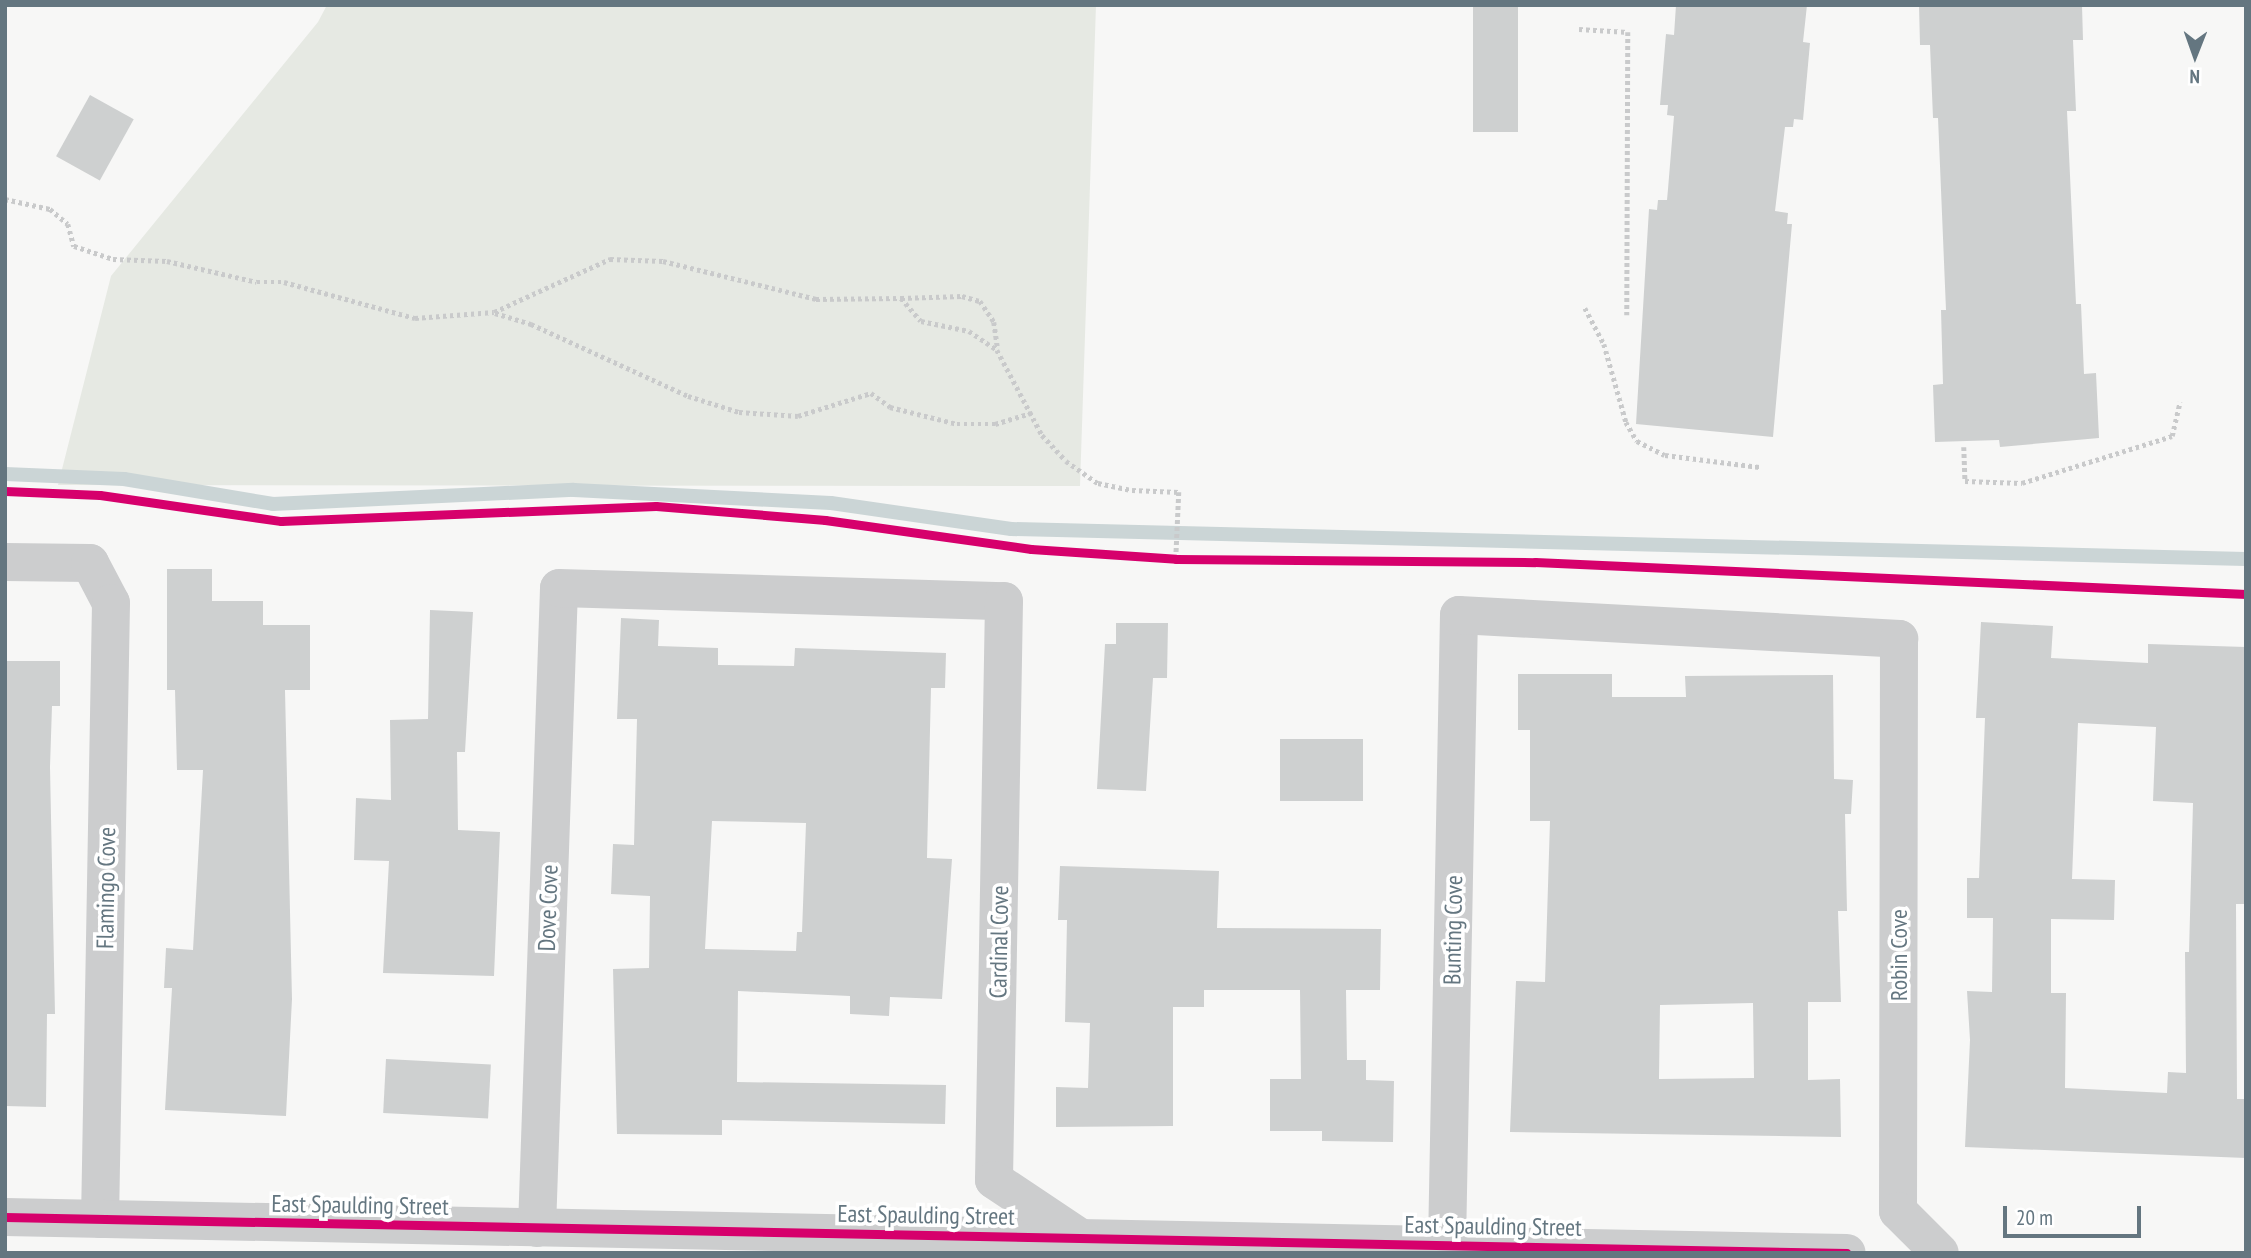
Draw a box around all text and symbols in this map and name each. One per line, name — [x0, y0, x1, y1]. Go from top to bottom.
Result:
north arrow — [2160, 21, 2230, 91]
text: N — [2189, 65, 2200, 89]
street label: Flamingo Cove — [91, 827, 121, 949]
street label: Dove Cove — [532, 864, 564, 952]
street label: Bunting Cove — [1438, 875, 1468, 985]
street label: Cardinal Cove — [984, 885, 1014, 999]
street label: Robin Cove — [1885, 909, 1913, 1001]
street label: East Spaulding Street — [271, 1189, 449, 1221]
scale bar — [2006, 1192, 2144, 1236]
street label: East Spaulding Street — [837, 1199, 1015, 1231]
text: 20 m — [2016, 1204, 2053, 1231]
street label: East Spaulding Street — [1404, 1210, 1582, 1242]

